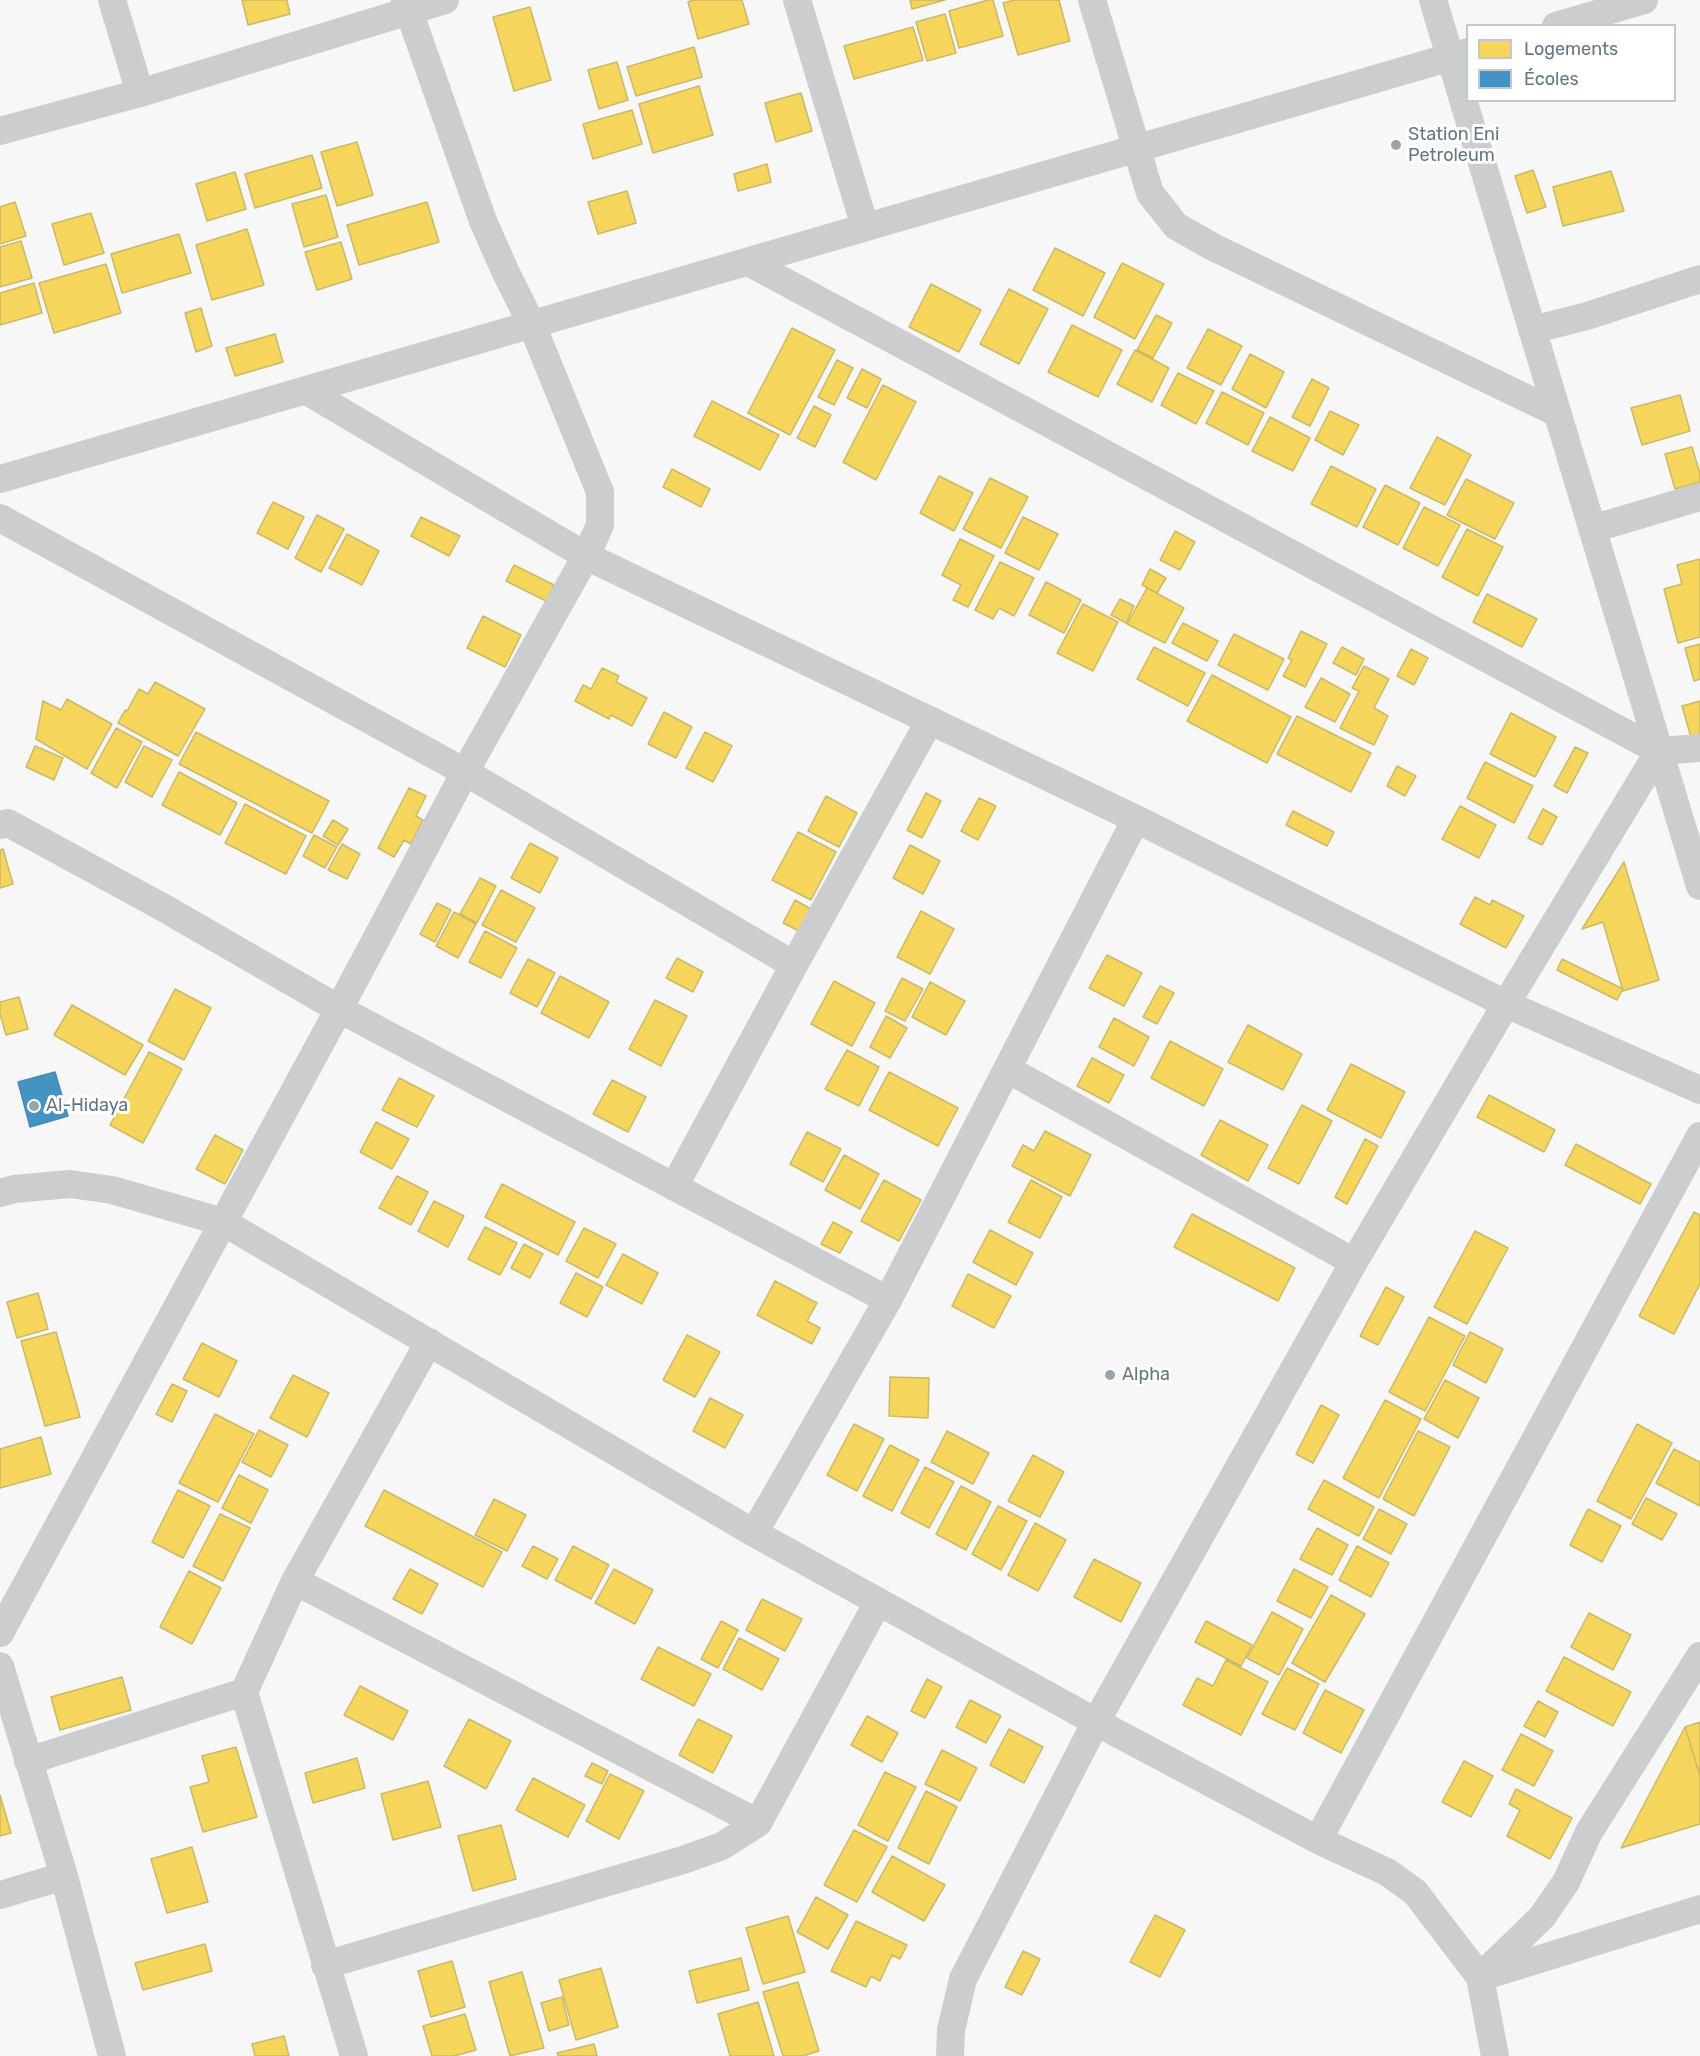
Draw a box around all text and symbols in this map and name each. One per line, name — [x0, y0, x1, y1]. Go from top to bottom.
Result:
legend — [1466, 24, 1676, 102]
text: Logements — [1524, 38, 1618, 60]
text: Écoles — [1524, 68, 1579, 90]
place label: Station Eni Petroleum — [1408, 124, 1499, 166]
marker: Station Eni Petroleum — [1389, 138, 1403, 152]
place label: Al-Hidaya — [46, 1095, 128, 1117]
marker: Al-Hidaya — [27, 1099, 41, 1113]
place label: Alpha — [1122, 1364, 1170, 1386]
marker: Alpha — [1103, 1368, 1117, 1382]

